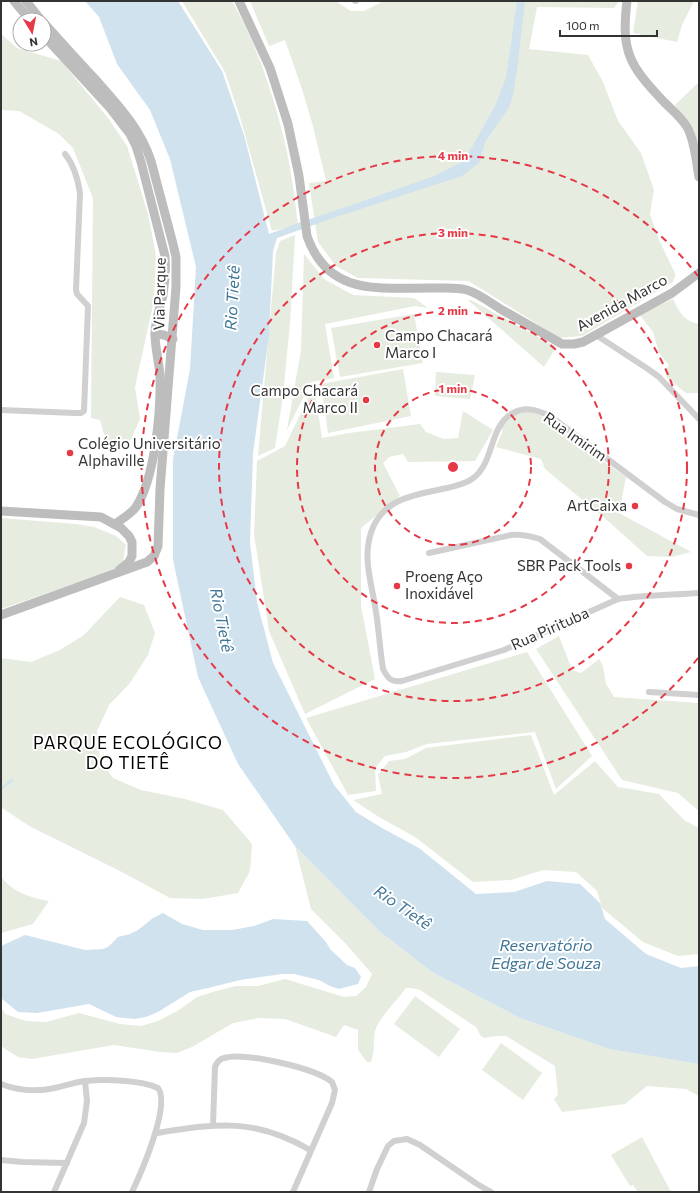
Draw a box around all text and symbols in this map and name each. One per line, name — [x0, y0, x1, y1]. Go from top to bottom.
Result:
north arrow — [12, 12, 52, 52]
scale bar — [560, 12, 657, 38]
text: 100 m — [566, 18, 600, 32]
text: N — [29, 35, 39, 49]
text: 4 min — [438, 148, 468, 162]
text: 3 min — [438, 225, 468, 239]
street label: Via Parque — [149, 257, 169, 331]
water label: Rio Tietê — [220, 264, 243, 331]
street label: Avenida Marco — [573, 270, 670, 335]
text: 2 min — [438, 303, 468, 317]
place label: Campo Chacará Marco I — [385, 326, 493, 361]
marker: Campo Chacará Marco I — [372, 340, 382, 350]
place label: Campo Chacará Marco II — [250, 381, 358, 416]
text: 1 min — [439, 381, 467, 395]
marker: Campo Chacará Marco II — [361, 395, 371, 405]
street label: Rua Imirim — [540, 408, 611, 465]
place label: Colégio Universitário Alphaville — [78, 434, 221, 469]
marker: Colégio Universitário Alphaville — [65, 448, 75, 458]
centre of rings — [446, 460, 460, 474]
place label: ArtCaixa — [567, 496, 627, 514]
marker: ArtCaixa — [630, 501, 640, 511]
place label: SBR Pack Tools — [517, 556, 621, 574]
marker: SBR Pack Tools — [624, 561, 634, 571]
place label: Proeng Aço Inoxidável — [405, 567, 483, 602]
marker: Proeng Aço Inoxidável — [392, 581, 402, 591]
water label: Rio Tietê — [207, 586, 238, 654]
street label: Rua Pirituba — [508, 603, 591, 653]
district label: PARQUE ECOLÓGICO DO TIETÊ — [33, 731, 223, 773]
water label: Rio Tietê — [371, 881, 436, 933]
water label: Reservatório Edgar de Souza — [491, 935, 601, 972]

